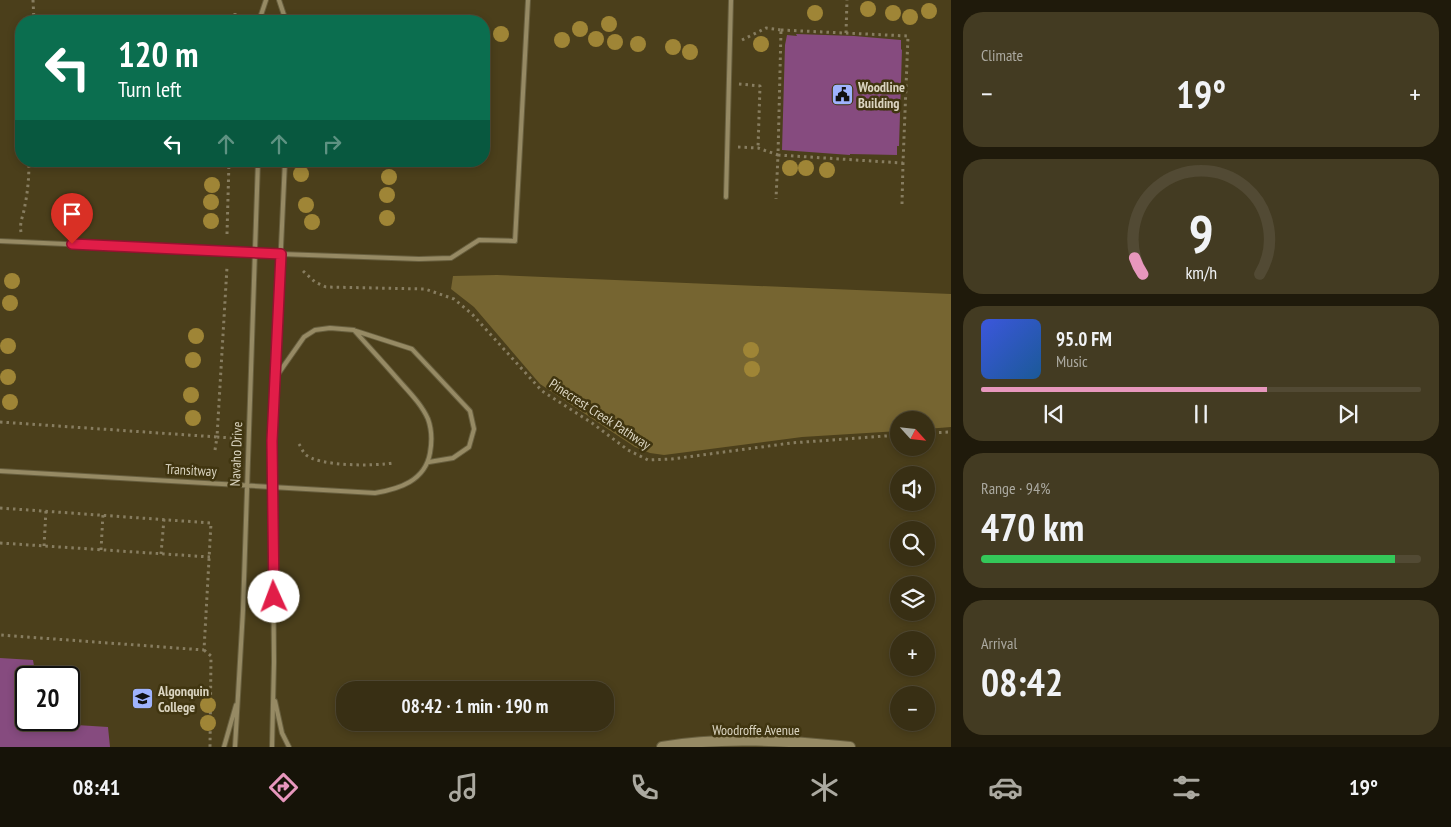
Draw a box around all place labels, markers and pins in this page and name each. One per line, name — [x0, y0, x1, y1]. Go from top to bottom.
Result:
place label: Woodline Building — [857, 78, 905, 112]
public building icon: Woodline Building — [830, 83, 854, 107]
pin — [51, 193, 93, 244]
place label: Algonquin College — [157, 682, 209, 716]
school or university icon: Algonquin College — [130, 687, 154, 711]

